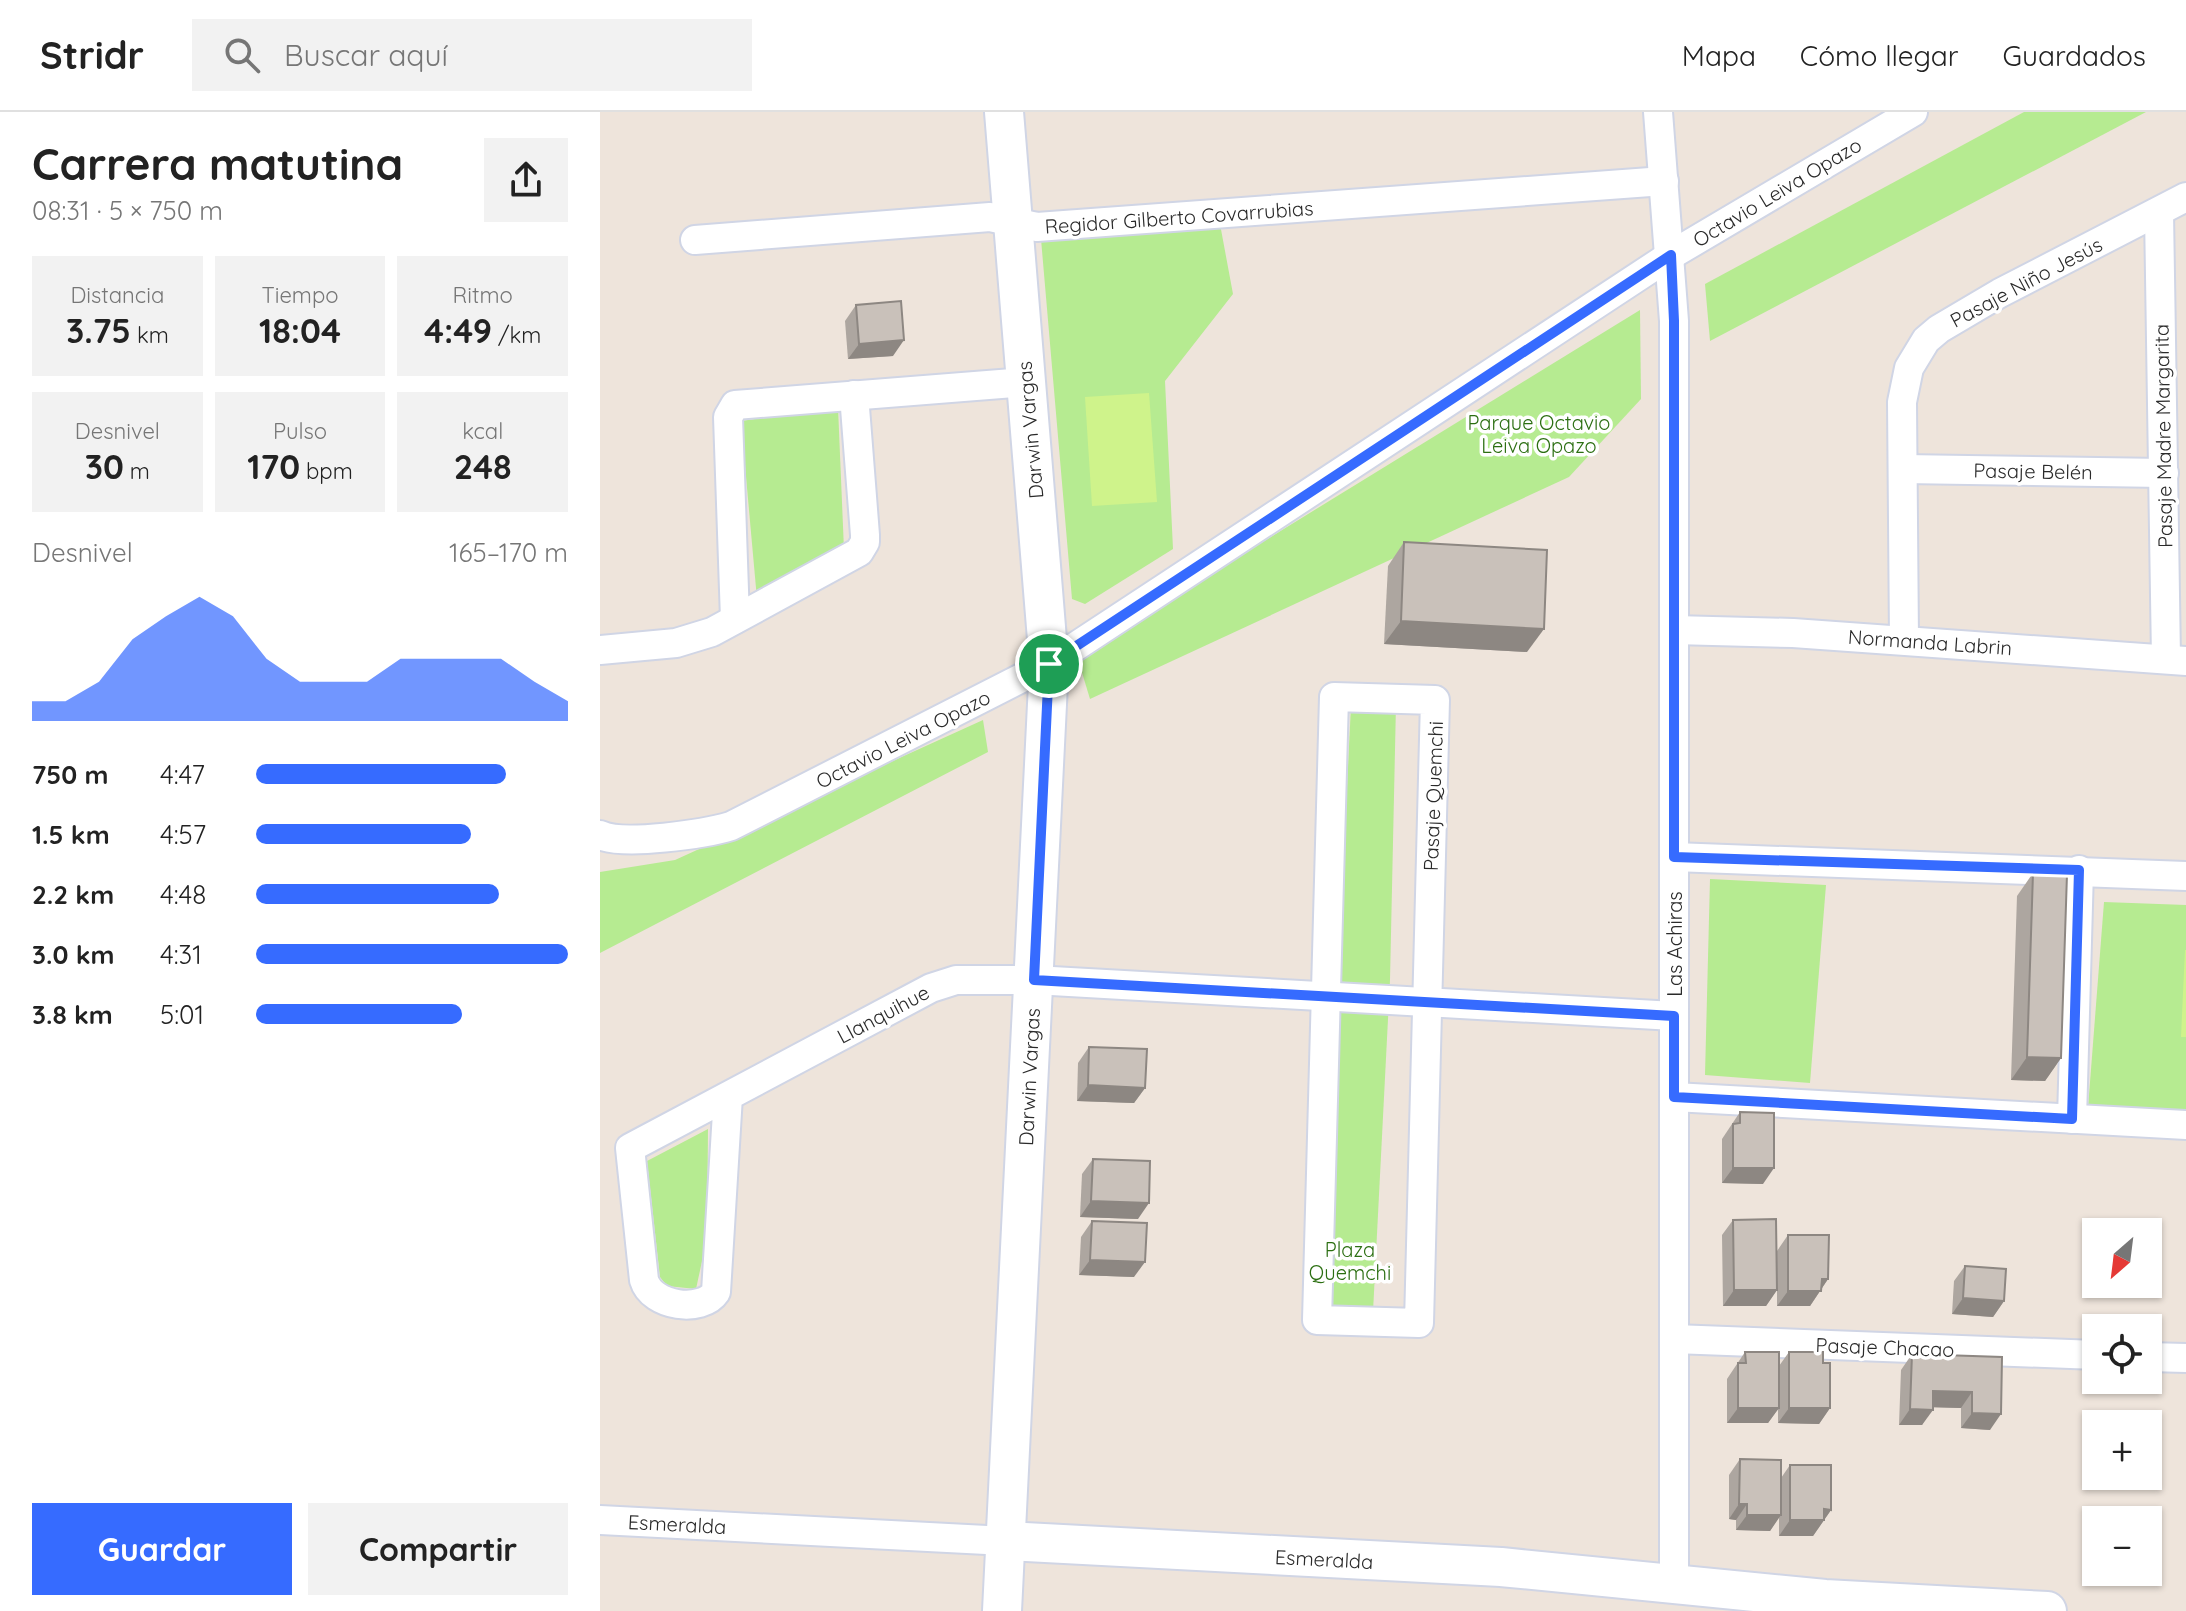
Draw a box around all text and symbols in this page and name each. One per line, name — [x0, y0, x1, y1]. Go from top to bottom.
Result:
search box — [192, 19, 752, 91]
text: Stridr — [40, 31, 144, 79]
icon: search — [220, 33, 264, 77]
text: Buscar aquí — [284, 36, 448, 74]
text: Mapa — [1682, 38, 1756, 73]
text: Cómo llegar — [1800, 38, 1959, 73]
text: Guardados — [2003, 38, 2146, 73]
street label: Octavio Leiva Opazo — [1688, 132, 1866, 252]
text: Carrera matutina — [32, 136, 403, 191]
button: share — [484, 138, 568, 222]
text: 08:31 · 5 × 750 m — [32, 194, 223, 227]
street label: Regidor Gilberto Covarrubias — [1044, 195, 1314, 239]
street label: Pasaje Niño Jesús — [1946, 231, 2106, 333]
text: Distancia — [70, 281, 164, 309]
text: Tiempo — [261, 281, 339, 309]
text: Ritmo — [453, 281, 513, 309]
text: 3.75 — [66, 309, 131, 352]
text: 18:04 — [259, 309, 341, 352]
text: 4:49 — [424, 309, 492, 352]
text: km — [131, 321, 169, 349]
text: /km — [492, 321, 541, 349]
street label: Pasaje Madre Margarita — [2149, 324, 2177, 548]
street label: Darwin Vargas — [1012, 360, 1048, 500]
park label: Parque Octavio Leiva Opazo — [1468, 410, 1610, 458]
text: Desnivel — [75, 417, 160, 445]
text: Pulso — [273, 417, 327, 445]
text: kcal — [462, 417, 503, 445]
text: 30 — [85, 445, 124, 488]
text: 170 — [247, 445, 300, 488]
text: 248 — [454, 445, 512, 488]
text: m — [124, 457, 150, 485]
text: bpm — [300, 457, 353, 485]
street label: Pasaje Belén — [1973, 457, 2093, 485]
text: Desnivel — [32, 536, 133, 569]
text: 165–170 m — [449, 536, 568, 569]
street label: Normanda Labrin — [1847, 624, 2013, 660]
pin — [1015, 630, 1083, 698]
icon: arrive — [1027, 642, 1071, 686]
street label: Octavio Leiva Opazo — [812, 684, 994, 794]
street label: Pasaje Quemchi — [1418, 721, 1448, 871]
text: 750 m — [32, 758, 108, 791]
text: 4:47 — [160, 758, 205, 791]
text: 1.5 km — [32, 818, 110, 851]
text: 4:57 — [160, 818, 206, 851]
text: 2.2 km — [32, 878, 114, 911]
text: 4:48 — [160, 878, 206, 911]
street label: Las Achiras — [1662, 891, 1687, 997]
text: 3.0 km — [32, 938, 114, 971]
text: 4:31 — [160, 938, 202, 971]
street label: Llanquihue — [833, 979, 933, 1049]
text: 3.8 km — [32, 998, 113, 1031]
text: 5:01 — [160, 998, 204, 1031]
street label: Darwin Vargas — [1013, 1007, 1045, 1147]
north arrow — [2082, 1218, 2162, 1298]
map controls — [2082, 1218, 2162, 1586]
park label: Plaza Quemchi — [1309, 1237, 1391, 1285]
button: locate — [2082, 1314, 2162, 1394]
street label: Pasaje Chacao — [1815, 1332, 1955, 1362]
button: + — [2082, 1410, 2162, 1490]
button: Guardar — [32, 1503, 292, 1595]
button: Compartir — [308, 1503, 568, 1595]
button: − — [2082, 1506, 2162, 1586]
street label: Esmeralda — [627, 1509, 727, 1539]
street label: Esmeralda — [1274, 1544, 1374, 1574]

